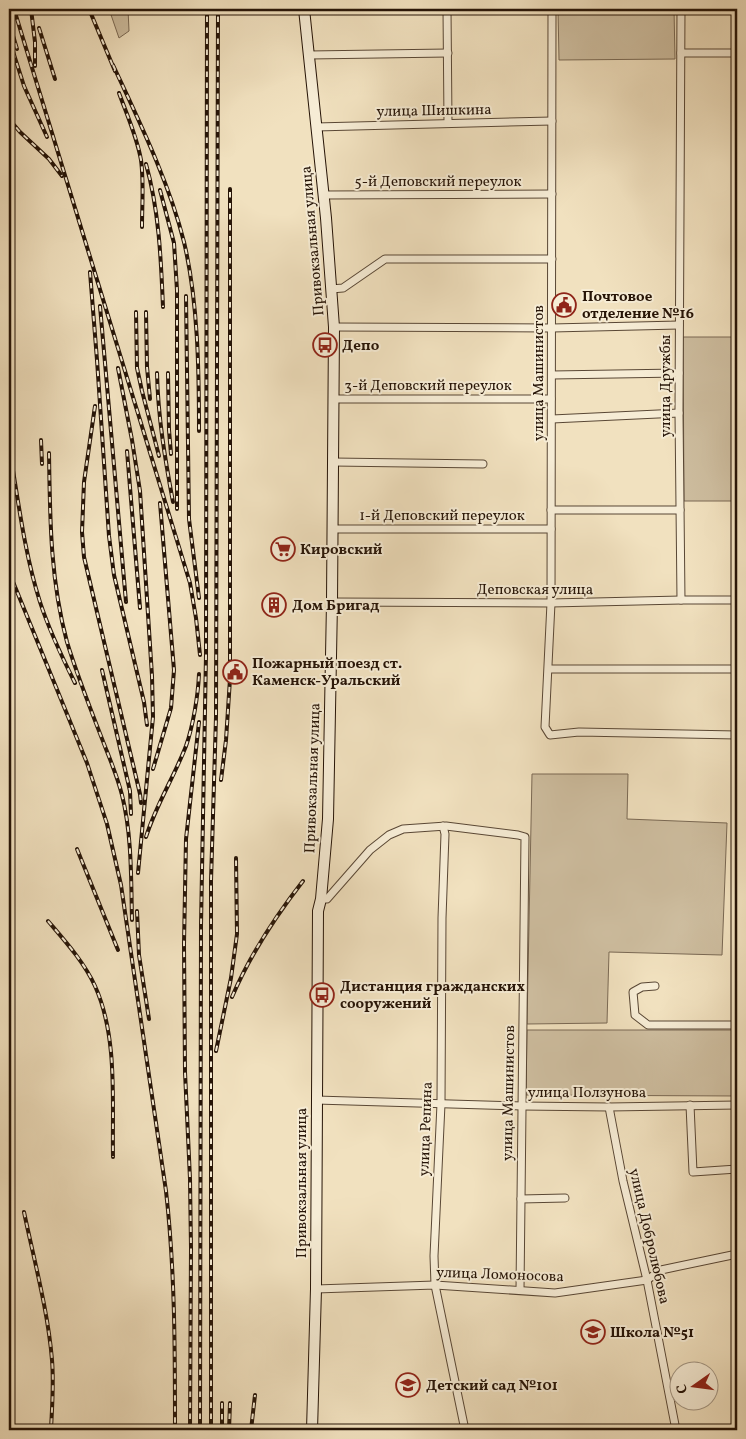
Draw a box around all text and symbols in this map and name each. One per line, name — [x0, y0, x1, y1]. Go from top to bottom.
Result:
street label: улица Шишкина — [376, 100, 492, 123]
street label: Привокзальная улица — [296, 165, 331, 317]
street label: 5-й Деповский переулок — [354, 172, 522, 193]
place label: Почтовое отделение №16 — [582, 287, 694, 325]
public building icon: Почтовое отделение №16 — [551, 292, 577, 318]
street label: улица Машинистов — [529, 305, 550, 441]
bus stop icon: Депо — [312, 332, 338, 358]
street label: улица Дружбы — [656, 334, 677, 437]
place label: Депо — [342, 336, 380, 357]
street label: 3-й Деповский переулок — [344, 376, 512, 397]
street label: 1-й Деповский переулок — [359, 506, 525, 527]
supermarket icon: Кировский — [270, 536, 296, 562]
place label: Кировский — [300, 540, 383, 561]
street label: Деповская улица — [477, 580, 593, 601]
building icon: Дом Бригад — [261, 592, 287, 618]
place label: Дом Бригад — [292, 596, 380, 617]
place label: Пожарный поезд ст. Каменск-Уральский — [252, 654, 402, 692]
public building icon: Пожарный поезд ст. Каменск-Уральский — [222, 659, 248, 685]
street label: Привокзальная улица — [300, 702, 327, 854]
place label: Дистанция гражданских сооружений — [340, 977, 525, 1015]
bus stop icon: Дистанция гражданских сооружений — [309, 982, 335, 1008]
street label: улица Машинистов — [498, 1025, 521, 1161]
street label: улица Репина — [414, 1081, 439, 1177]
street label: улица Ползунова — [528, 1083, 646, 1104]
street label: Привокзальная улица — [292, 1108, 313, 1258]
street label: улица Добролюбова — [623, 1166, 674, 1306]
street label: улица Ломоносова — [436, 1263, 564, 1288]
school or university icon: Школа №51 — [580, 1319, 606, 1345]
place label: Школа №51 — [610, 1323, 694, 1344]
north arrow — [668, 1362, 718, 1412]
school or university icon: Детский сад №101 — [395, 1372, 421, 1398]
place label: Детский сад №101 — [426, 1376, 558, 1397]
text: С — [673, 1382, 693, 1395]

